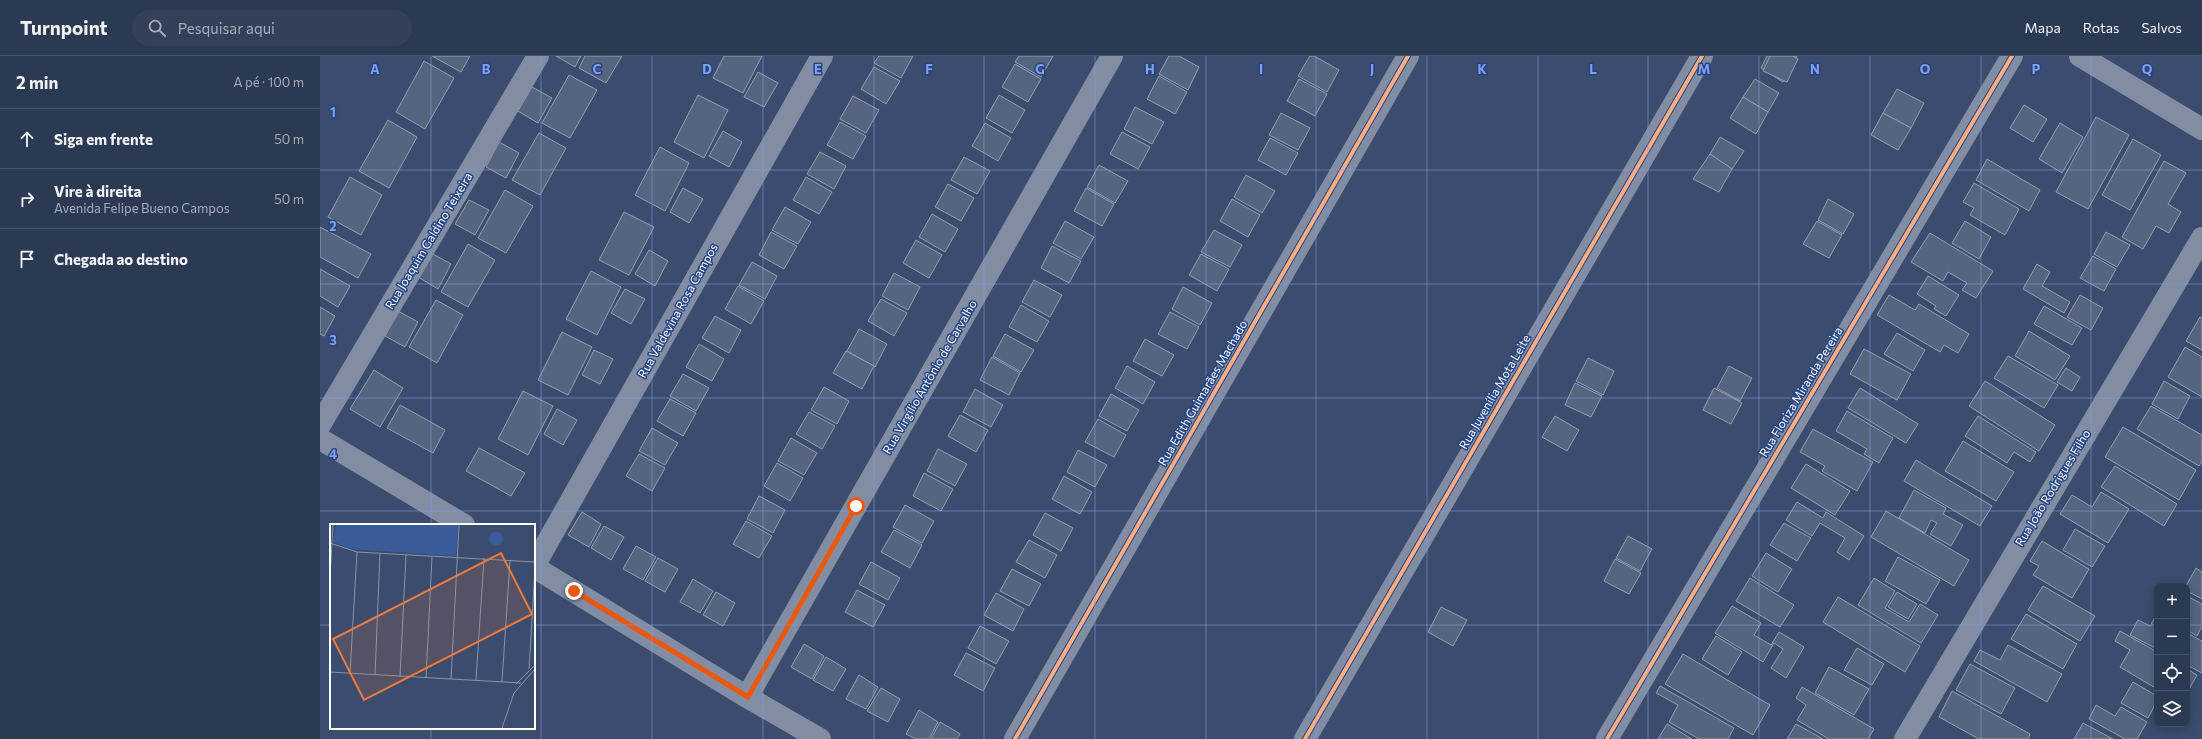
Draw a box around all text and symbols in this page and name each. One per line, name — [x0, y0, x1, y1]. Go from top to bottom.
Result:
search box — [132, 10, 412, 46]
text: Turnpoint — [20, 16, 108, 39]
icon: search — [146, 17, 168, 39]
text: Pesquisar aqui — [178, 19, 275, 37]
text: Mapa — [2025, 19, 2061, 36]
text: Rotas — [2083, 19, 2119, 36]
text: Salvos — [2141, 19, 2182, 36]
text: A — [370, 61, 380, 77]
text: B — [482, 61, 491, 77]
text: C — [593, 61, 602, 77]
text: D — [702, 61, 712, 77]
text: E — [814, 61, 822, 77]
text: F — [925, 61, 933, 77]
text: G — [1035, 61, 1045, 77]
text: H — [1145, 61, 1155, 77]
text: I — [1259, 61, 1263, 77]
text: J — [1370, 61, 1374, 77]
text: K — [1477, 61, 1487, 77]
text: L — [1589, 61, 1597, 77]
text: M — [1698, 61, 1710, 77]
text: N — [1810, 61, 1820, 77]
text: O — [1920, 61, 1931, 77]
text: P — [2032, 61, 2041, 77]
text: Q — [2142, 61, 2153, 77]
text: 2 min — [16, 72, 58, 93]
text: A pé · 100 m — [234, 74, 304, 90]
text: 1 — [330, 104, 336, 120]
icon: ahead — [16, 128, 38, 150]
text: Siga em frente — [54, 130, 153, 148]
text: 50 m — [274, 131, 304, 147]
street label: Rua Joaquim Galdino Teixeira — [382, 170, 475, 312]
text: Vire à direita — [54, 182, 142, 200]
icon: right — [16, 188, 38, 210]
text: 50 m — [274, 191, 304, 207]
text: Avenida Felipe Bueno Campos — [54, 200, 230, 216]
text: 2 — [329, 218, 337, 234]
street label: Rua Valdevina Rosa Campos — [634, 241, 720, 380]
icon: arrive — [16, 248, 38, 270]
text: Chegada ao destino — [54, 250, 188, 268]
street label: Rua Virgílio Antônio de Carvalho — [879, 297, 979, 456]
street label: Rua Edith Guimarães Machado — [1155, 317, 1250, 468]
street label: Rua Floriza Miranda Pereira — [1756, 324, 1845, 459]
text: 3 — [329, 332, 337, 348]
street label: Rua Juvenília Mota Leite — [1456, 332, 1534, 452]
street label: Rua João Rodrigues Filho — [2012, 427, 2093, 549]
text: 4 — [329, 446, 337, 462]
route start — [847, 497, 865, 515]
inset map — [330, 524, 535, 729]
route end — [565, 582, 583, 600]
map controls — [2154, 583, 2190, 727]
button: + — [2154, 583, 2190, 619]
button: − — [2154, 619, 2190, 655]
button: locate — [2154, 655, 2190, 691]
button: layers — [2154, 691, 2190, 727]

